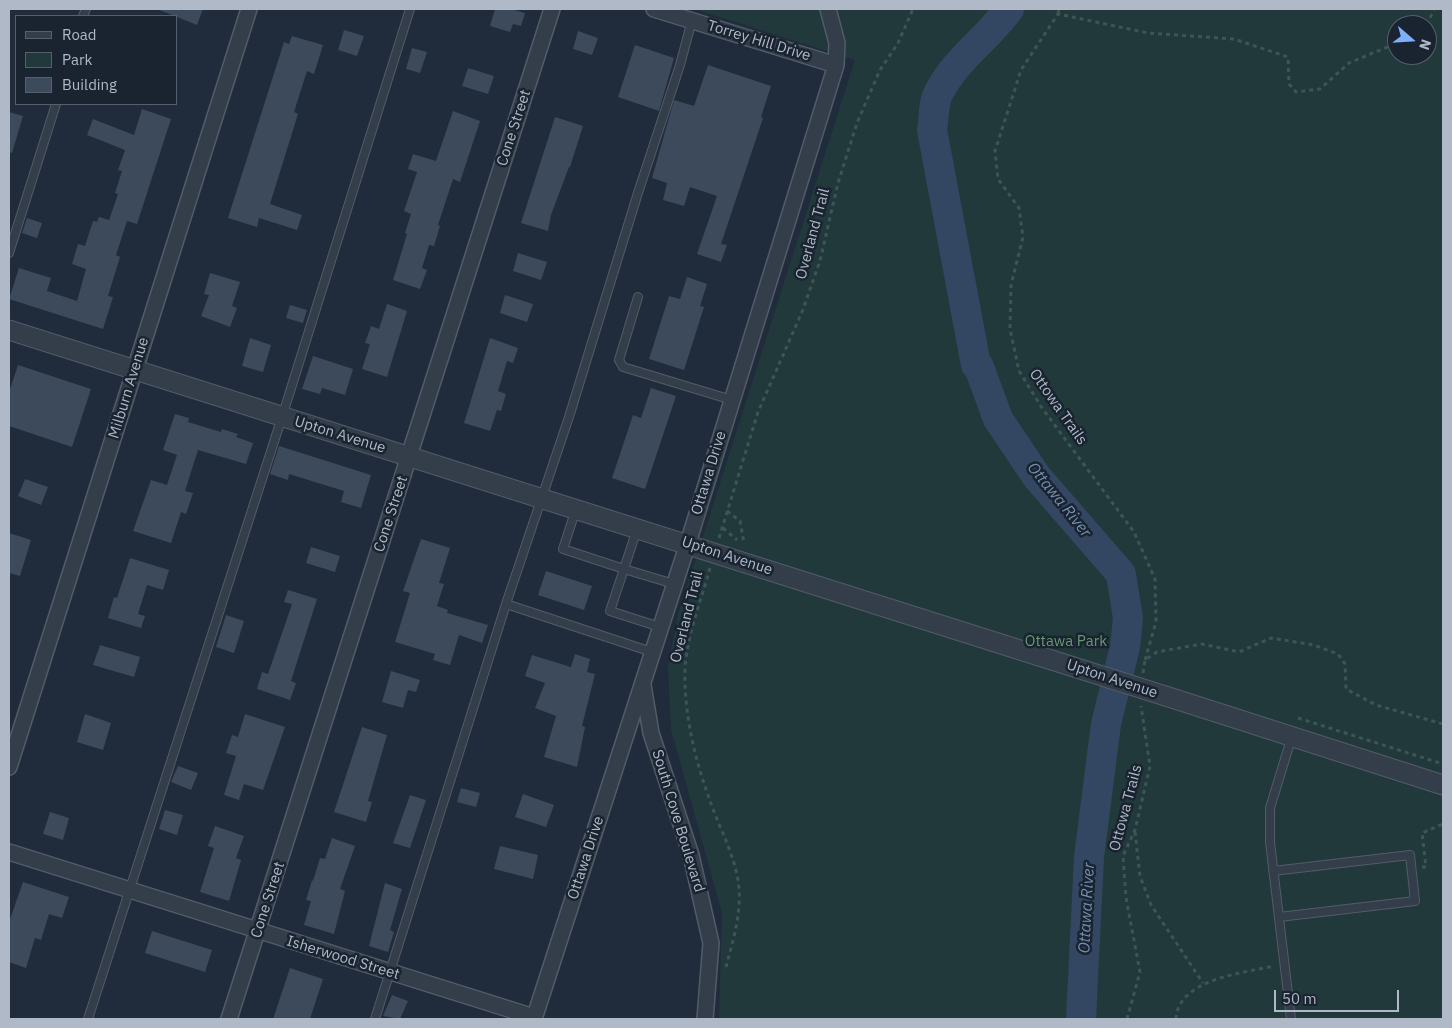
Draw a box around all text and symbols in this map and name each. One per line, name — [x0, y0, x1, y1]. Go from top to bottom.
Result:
legend — [15, 15, 178, 105]
north arrow — [1387, 15, 1437, 65]
street label: Torrey Hill Drive — [705, 17, 813, 65]
text: Road — [62, 25, 97, 44]
text: N — [1415, 37, 1435, 52]
text: Park — [62, 50, 92, 69]
text: Building — [62, 75, 117, 94]
street label: Cone Street — [493, 88, 535, 168]
street label: Overland Trail — [792, 186, 834, 282]
street label: Milburn Avenue — [105, 335, 153, 441]
street label: Ottowa Trails — [1025, 366, 1091, 448]
street label: Upton Avenue — [292, 413, 388, 457]
street label: Ottawa Drive — [688, 429, 730, 517]
water label: Ottawa River — [1023, 459, 1095, 541]
street label: Cone Street — [370, 474, 412, 554]
street label: Upton Avenue — [679, 533, 775, 579]
street label: Overland Trail — [667, 569, 707, 665]
park label: Ottawa Park — [1025, 633, 1107, 651]
street label: Upton Avenue — [1064, 656, 1160, 702]
street label: South Cove Boulevard — [648, 748, 708, 894]
street label: Ottowa Trails — [1106, 763, 1146, 853]
street label: Ottawa Drive — [564, 814, 608, 902]
street label: Cone Street — [247, 860, 289, 940]
water label: Ottawa River — [1075, 862, 1099, 954]
street label: Isherwood Street — [284, 932, 402, 984]
scale bar — [1277, 980, 1402, 1012]
text: 50 m — [1282, 989, 1317, 1008]

